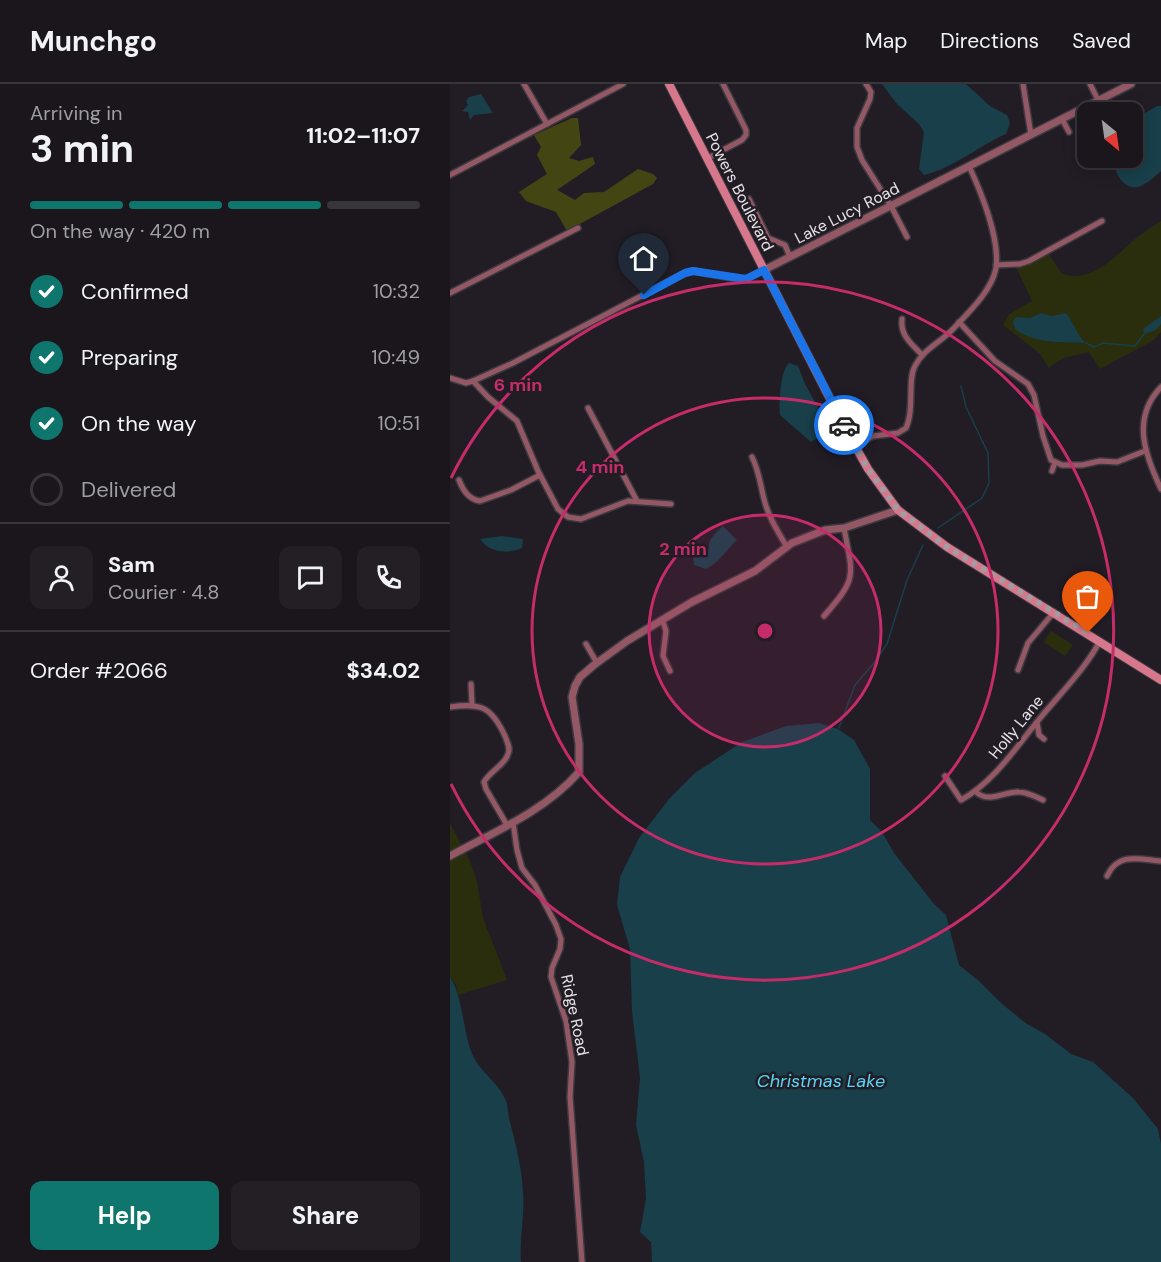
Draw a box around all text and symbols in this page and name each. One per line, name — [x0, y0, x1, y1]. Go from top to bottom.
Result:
text: Munchgo — [30, 23, 157, 60]
text: Map — [865, 27, 907, 55]
text: Directions — [940, 27, 1039, 55]
text: Saved — [1072, 27, 1131, 55]
text: Arriving in — [30, 100, 122, 126]
north arrow — [1077, 102, 1143, 168]
map controls — [1077, 102, 1143, 168]
text: 11:02–11:07 — [306, 121, 420, 150]
text: 3 min — [30, 123, 134, 174]
street label: Powers Boulevard — [701, 129, 779, 255]
street label: Lake Lucy Road — [791, 178, 903, 248]
text: On the way · 420 m — [30, 218, 210, 244]
pin — [618, 233, 669, 295]
icon: home — [627, 242, 660, 275]
icon: check — [30, 275, 63, 308]
text: Confirmed — [81, 277, 189, 306]
text: 10:32 — [373, 278, 420, 304]
icon: check — [30, 341, 63, 374]
text: Preparing — [81, 343, 178, 372]
text: 10:49 — [371, 344, 420, 370]
text: 6 min — [494, 373, 542, 397]
courier — [814, 395, 874, 455]
icon: check — [30, 407, 63, 440]
text: On the way — [81, 409, 196, 438]
icon: car — [828, 409, 861, 442]
text: 10:51 — [378, 410, 420, 436]
text: 4 min — [576, 455, 624, 479]
text: Delivered — [81, 475, 176, 504]
text: 2 min — [659, 537, 707, 561]
button: person — [30, 546, 93, 609]
button: chat — [279, 546, 342, 609]
button: phone — [357, 546, 420, 609]
text: Sam — [108, 550, 155, 579]
pin — [1062, 571, 1113, 633]
text: Courier · 4.8 — [108, 579, 219, 605]
icon: bag — [1071, 580, 1104, 613]
centre of rings — [755, 621, 775, 641]
text: Order #2066 — [30, 656, 168, 685]
text: $34.02 — [346, 656, 420, 685]
street label: Holly Lane — [984, 691, 1048, 763]
street label: Ridge Road — [556, 972, 594, 1058]
water label: Christmas Lake — [757, 1069, 885, 1093]
button: Help — [30, 1181, 219, 1250]
button: Share — [231, 1181, 420, 1250]

